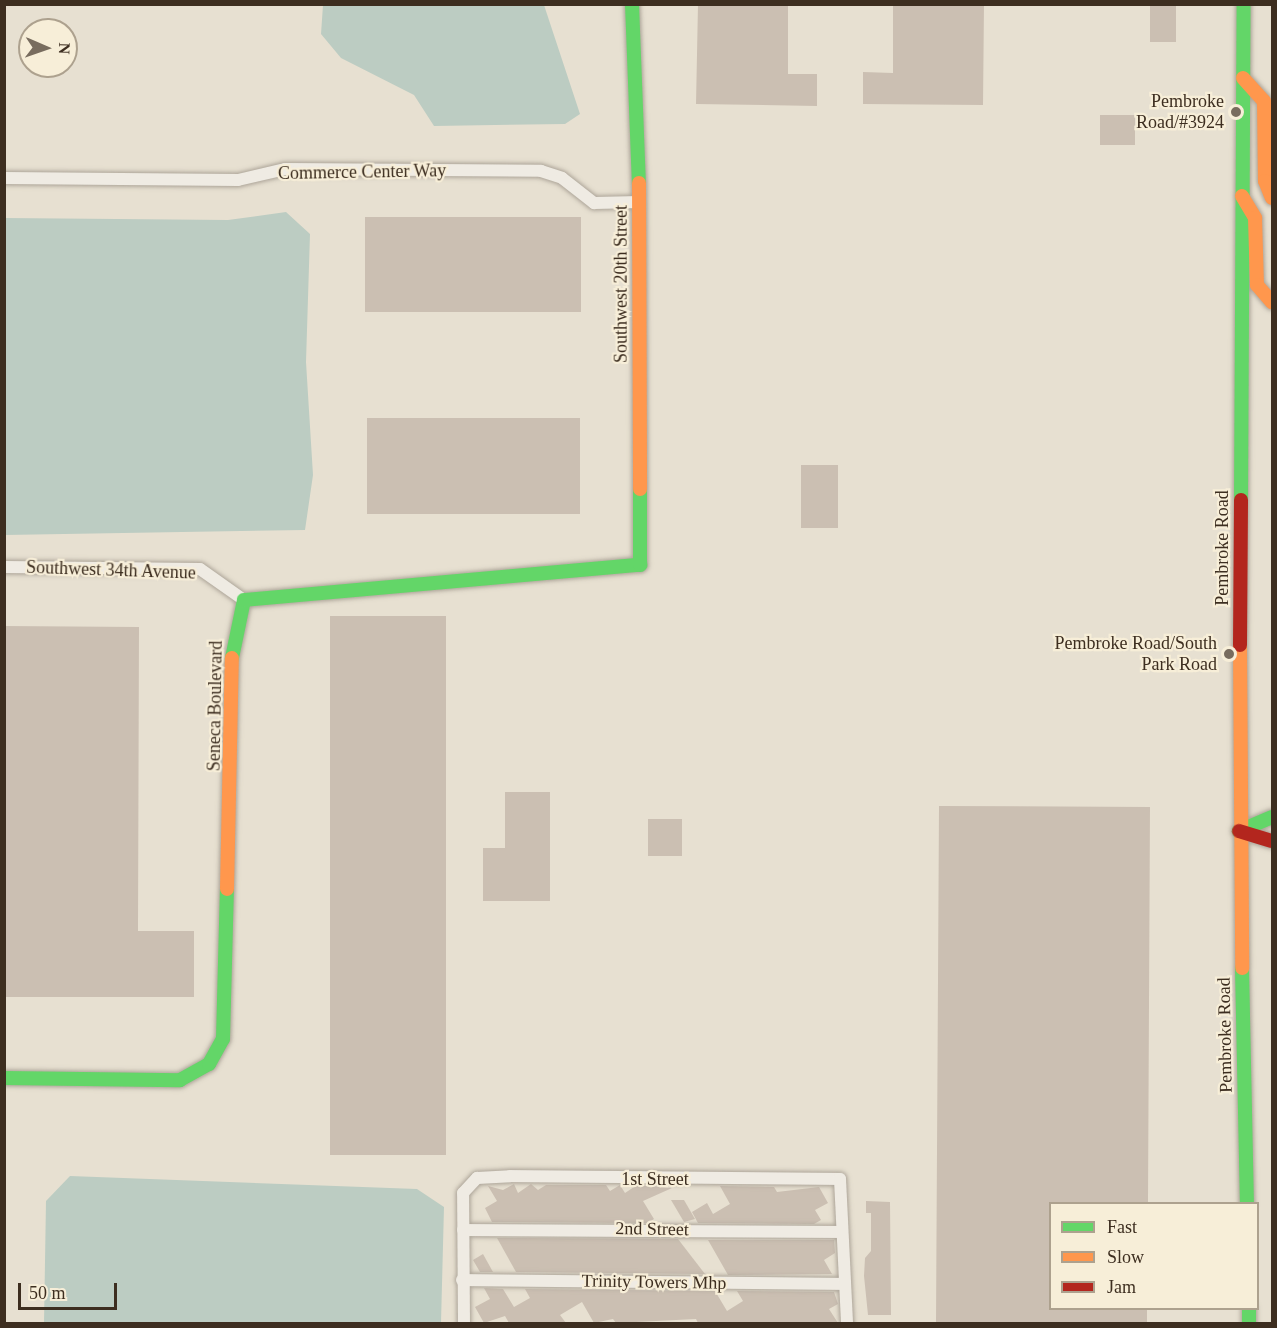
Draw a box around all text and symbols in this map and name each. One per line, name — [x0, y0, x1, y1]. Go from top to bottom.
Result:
north arrow — [18, 18, 78, 78]
text: N — [56, 43, 73, 55]
place label: Pembroke Road/#3924 — [1136, 91, 1224, 134]
marker: Pembroke Road/#3924 — [1229, 105, 1243, 119]
street label: Commerce Center Way — [278, 160, 446, 184]
street label: Southwest 20th Street — [610, 205, 632, 363]
street label: Pembroke Road — [1211, 490, 1233, 606]
street label: Southwest 34th Avenue — [25, 556, 197, 584]
place label: Pembroke Road/South Park Road — [1055, 633, 1217, 676]
street label: Seneca Boulevard — [203, 641, 227, 771]
marker: Pembroke Road/South Park Road — [1222, 647, 1236, 661]
street label: Pembroke Road — [1213, 977, 1237, 1093]
street label: 1st Street — [621, 1168, 689, 1190]
legend — [1049, 1202, 1259, 1310]
text: Fast — [1107, 1217, 1137, 1237]
street label: 2nd Street — [615, 1218, 689, 1240]
text: Slow — [1107, 1247, 1144, 1267]
street label: Trinity Towers Mhp — [581, 1270, 727, 1294]
scale bar — [21, 1271, 120, 1309]
text: Jam — [1107, 1277, 1136, 1297]
text: 50 m — [29, 1283, 66, 1303]

